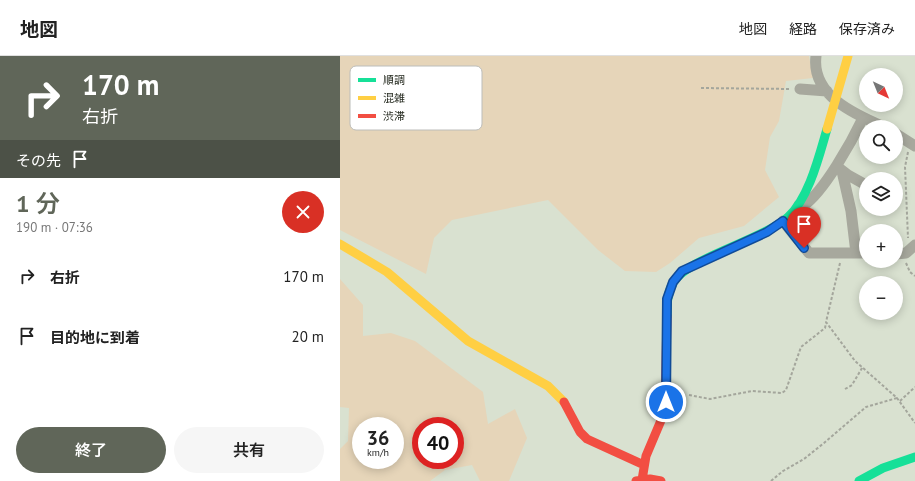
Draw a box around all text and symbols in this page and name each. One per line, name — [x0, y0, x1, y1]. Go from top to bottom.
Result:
text: 地図 — [20, 17, 58, 41]
text: 地図 — [739, 20, 767, 38]
text: 経路 — [789, 20, 817, 38]
text: 保存済み — [839, 20, 895, 38]
text: 170 m — [82, 66, 159, 103]
legend — [350, 66, 482, 130]
north arrow — [859, 68, 903, 112]
map controls — [859, 68, 903, 320]
icon: right — [16, 72, 68, 124]
text: 順調 — [383, 73, 405, 87]
text: 混雑 — [383, 91, 405, 105]
text: 右折 — [82, 105, 118, 128]
text: 渋滞 — [383, 109, 405, 123]
button: search — [859, 120, 903, 164]
icon: arrive — [69, 148, 91, 170]
text: その先 — [16, 151, 61, 170]
button: layers — [859, 172, 903, 216]
text: 1 分 — [16, 188, 60, 219]
button: close — [282, 191, 324, 233]
pin — [787, 207, 821, 248]
icon: arrive — [793, 213, 815, 235]
text: 190 m · 07:36 — [16, 219, 93, 236]
button: + — [859, 224, 903, 268]
icon: right — [16, 265, 38, 287]
text: 170 m — [283, 267, 324, 286]
text: 右折 — [50, 268, 80, 287]
button: − — [859, 276, 903, 320]
icon: arrive — [16, 325, 38, 347]
text: 20 m — [291, 327, 324, 346]
text: 目的地に到着 — [50, 328, 140, 347]
position arrow — [645, 381, 687, 423]
speed limit sign: 40 — [412, 417, 464, 469]
text: 36 — [367, 425, 389, 451]
button: 終了 — [16, 427, 166, 473]
button: 共有 — [174, 427, 324, 473]
text: km/h — [367, 446, 389, 459]

